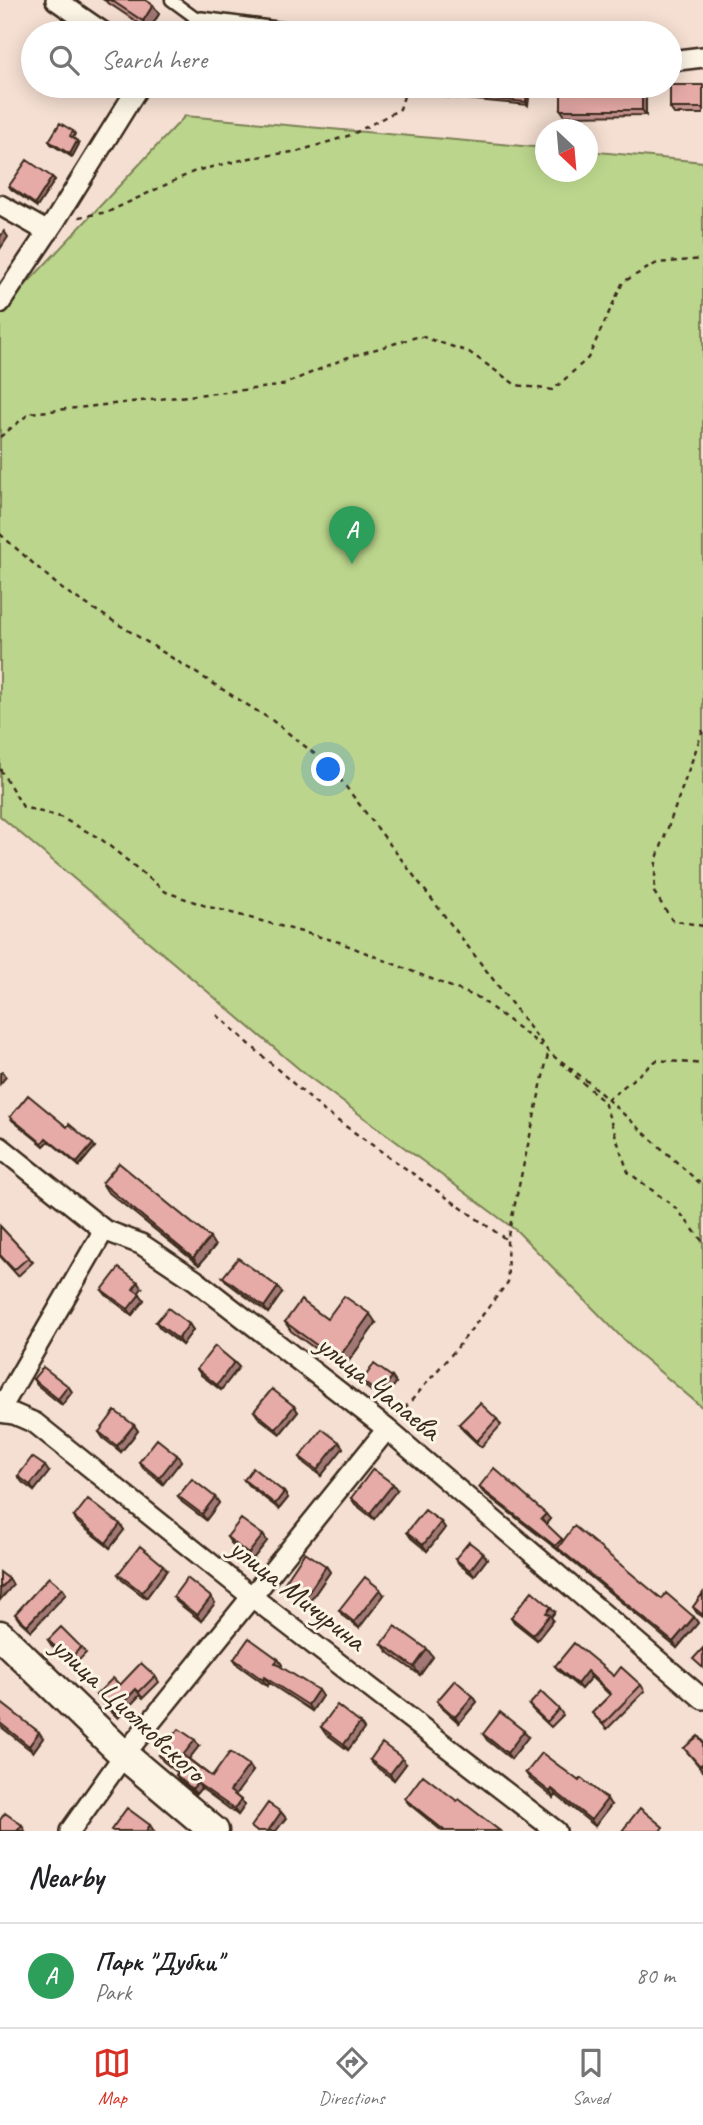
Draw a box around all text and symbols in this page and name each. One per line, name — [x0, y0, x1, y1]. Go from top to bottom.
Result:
search box — [21, 21, 682, 98]
icon: search — [45, 41, 83, 79]
text: Search here — [101, 43, 207, 76]
north arrow — [535, 119, 598, 182]
pin: A — [329, 506, 375, 564]
your location — [311, 752, 345, 786]
street label: улица Чапаева — [308, 1324, 450, 1450]
street label: улица Мичурина — [220, 1528, 375, 1660]
street label: улица Циолковского — [42, 1626, 217, 1792]
text: Nearby — [28, 1858, 104, 1896]
text: Парк "Дубки" — [95, 1945, 222, 1978]
text: A — [45, 1961, 57, 1990]
text: 80 m — [636, 1961, 675, 1990]
text: Park — [95, 1978, 131, 2007]
tab: Map — [93, 2044, 131, 2110]
tab: Directions — [318, 2044, 385, 2110]
tab: Saved — [572, 2044, 610, 2110]

